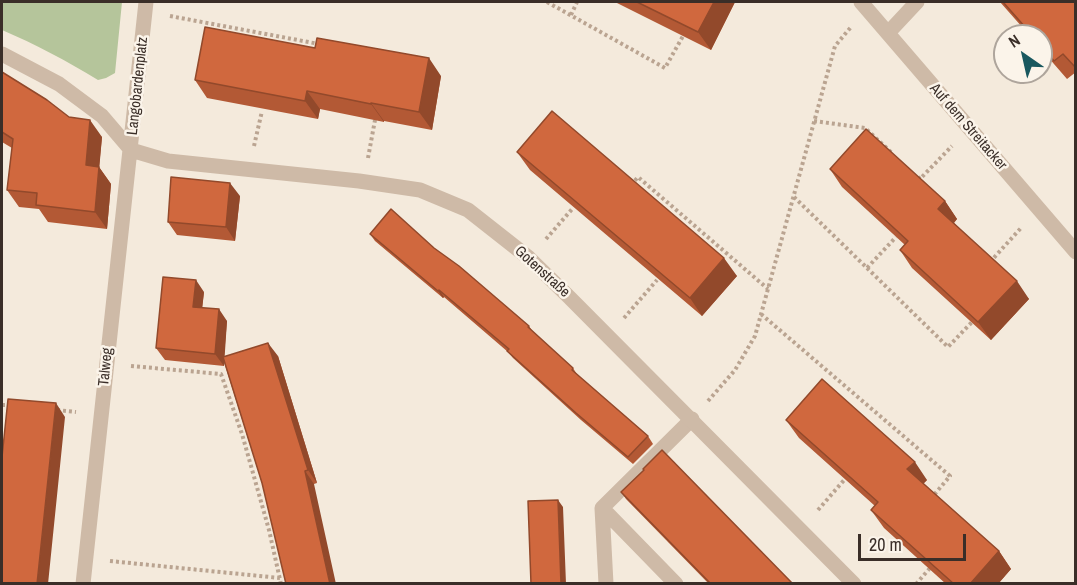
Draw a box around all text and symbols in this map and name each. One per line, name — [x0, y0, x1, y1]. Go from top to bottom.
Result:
north arrow — [993, 24, 1053, 84]
text: N — [1004, 29, 1024, 53]
street label: Langobardenplatz — [124, 36, 152, 136]
street label: Auf dem Streitacker — [926, 80, 1010, 174]
street label: Gotenstraße — [511, 242, 573, 302]
street label: Talweg — [95, 347, 117, 387]
scale bar — [861, 522, 969, 560]
text: 20 m — [869, 532, 902, 557]

